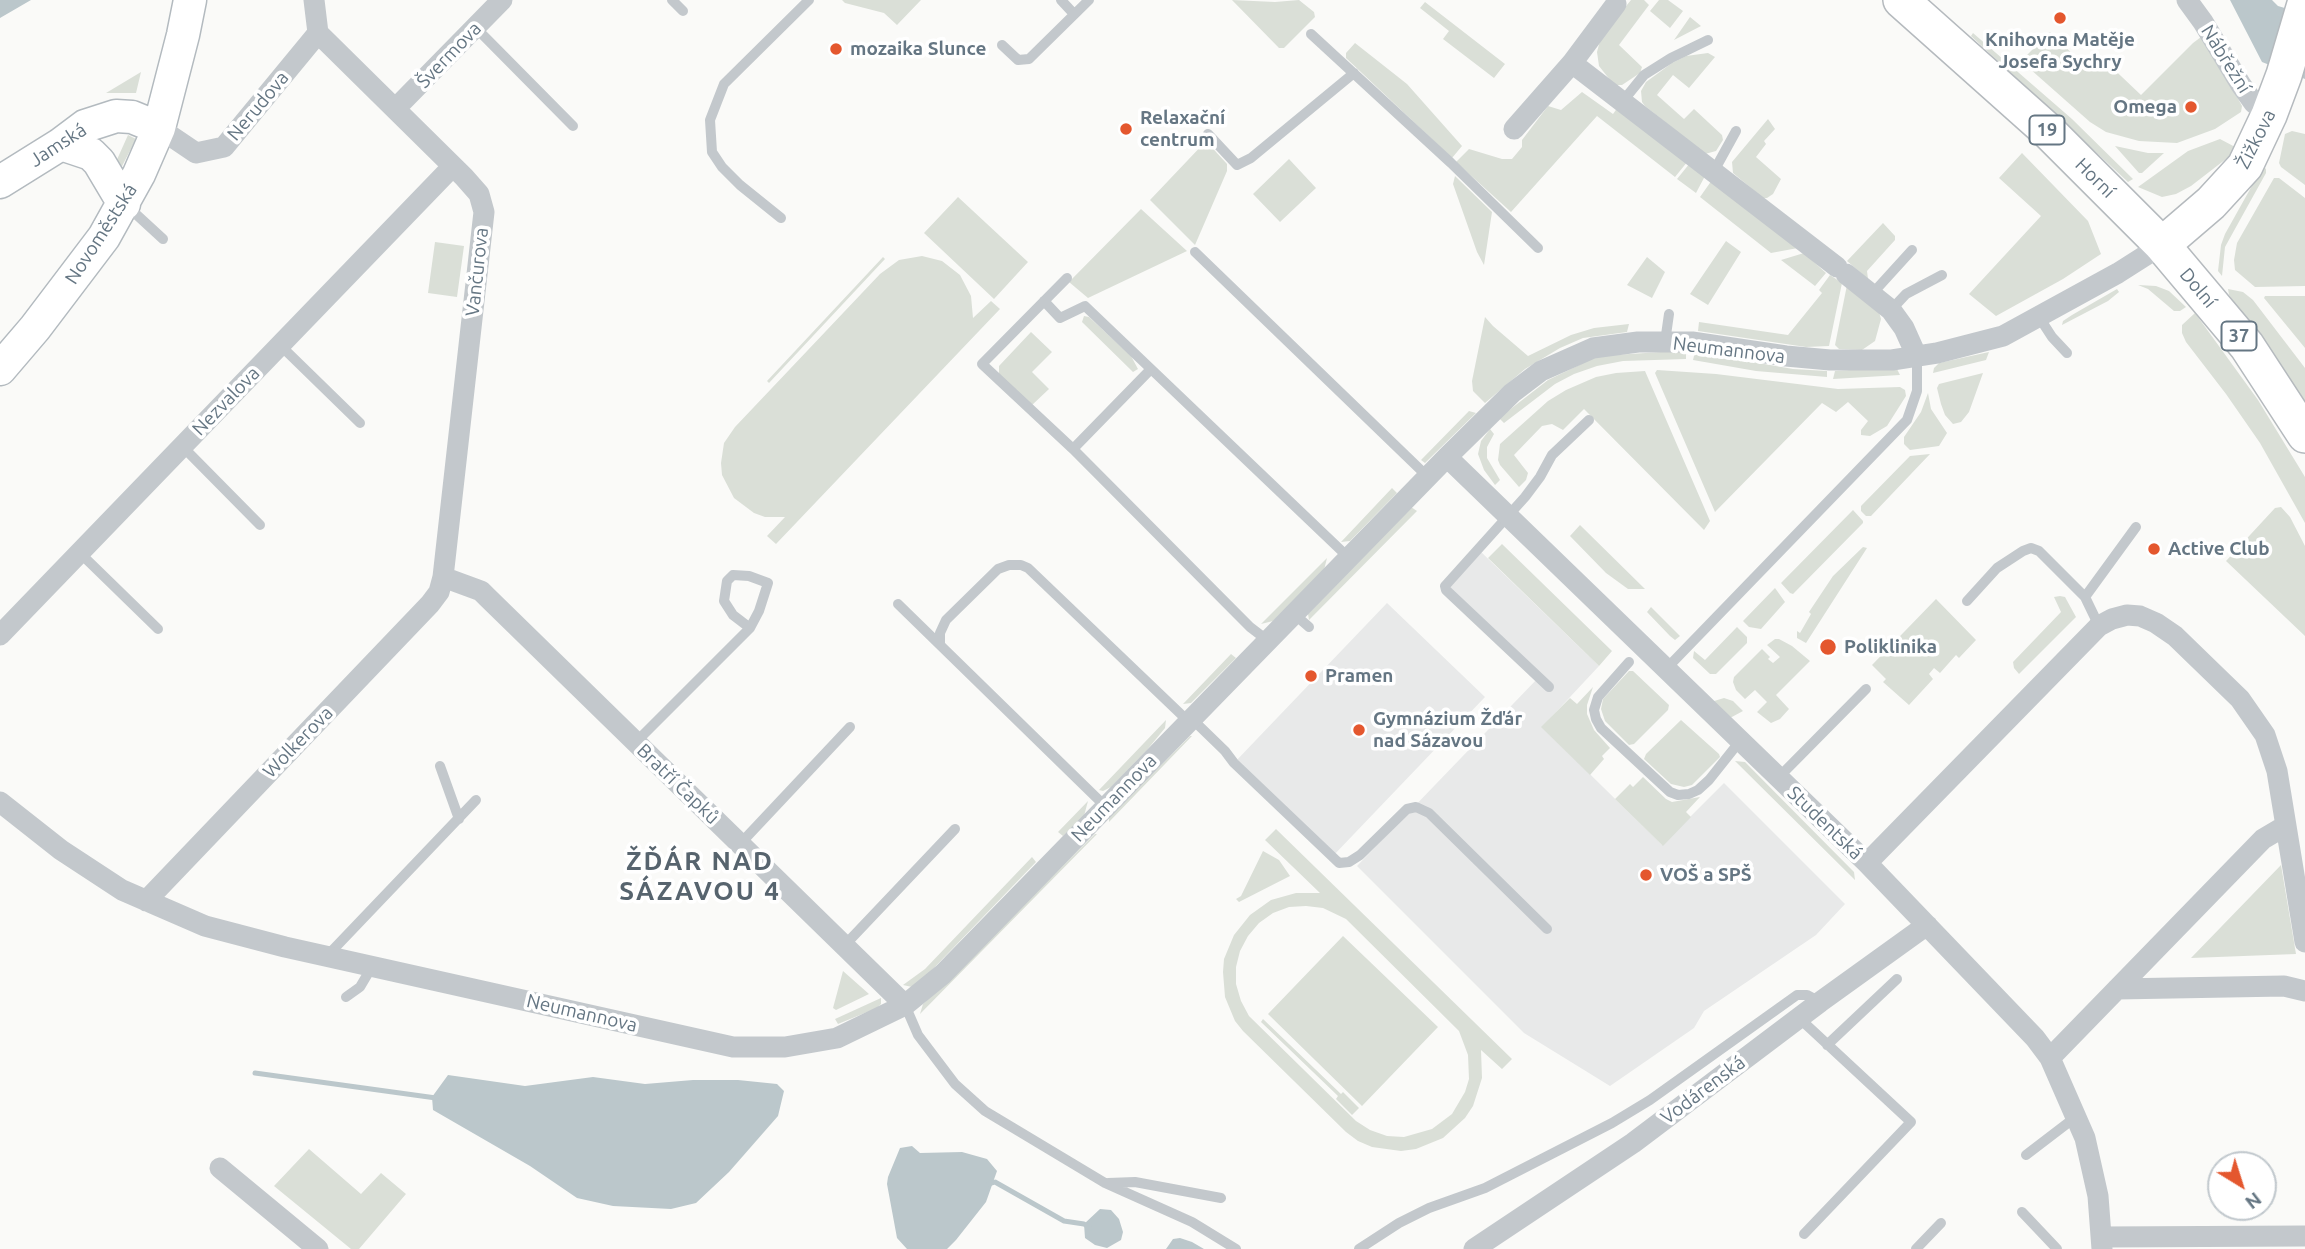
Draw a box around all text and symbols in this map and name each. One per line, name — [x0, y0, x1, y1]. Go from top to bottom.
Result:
marker: Knihovna Matěje Josefa Sychry — [2052, 10, 2068, 26]
street label: Švermova — [412, 17, 486, 93]
street label: Nábřežní — [2196, 21, 2256, 97]
place label: Knihovna Matěje Josefa Sychry — [1985, 29, 2135, 73]
place label: mozaika Slunce — [850, 38, 986, 60]
marker: mozaika Slunce — [828, 41, 844, 57]
street label: Nerudova — [222, 67, 294, 145]
place label: Omega — [2113, 96, 2177, 118]
marker: Omega — [2183, 99, 2199, 115]
street label: Žižkova — [2231, 105, 2281, 173]
place label: Relaxační centrum — [1140, 107, 1225, 151]
road number: 19 — [2030, 116, 2064, 145]
street label: Jamská — [25, 118, 91, 172]
marker: Relaxační centrum — [1118, 121, 1134, 137]
street label: Horní — [2070, 153, 2120, 203]
street label: Novoměstská — [60, 179, 142, 289]
street label: Vančurova — [461, 226, 493, 318]
street label: Dolní — [2175, 263, 2221, 313]
road number: 37 — [2222, 322, 2256, 350]
street label: Neumannova — [1672, 332, 1786, 368]
street label: Nezvalova — [188, 362, 264, 440]
place label: Active Club — [2168, 538, 2270, 560]
marker: Active Club — [2146, 541, 2162, 557]
place label: Poliklinika — [1844, 636, 1937, 658]
marker: Poliklinika — [1818, 637, 1838, 657]
place label: Pramen — [1325, 665, 1393, 687]
marker: Pramen — [1303, 668, 1319, 684]
street label: Wolkerova — [258, 702, 338, 782]
place label: Gymnázium Žďár nad Sázavou — [1373, 708, 1522, 752]
marker: Gymnázium Žďár nad Sázavou — [1351, 722, 1367, 738]
street label: Bratří Čapků — [632, 739, 724, 829]
street label: Neumannova — [1067, 749, 1161, 847]
street label: Studentská — [1783, 782, 1867, 864]
district label: ŽĎÁR NAD SÁZAVOU 4 — [620, 845, 780, 906]
place label: VOŠ a SPŠ — [1660, 864, 1752, 886]
marker: VOŠ a SPŠ — [1638, 867, 1654, 883]
street label: Neumannova — [524, 989, 640, 1037]
street label: Vodárenská — [1656, 1051, 1750, 1129]
north arrow — [2207, 1151, 2277, 1221]
text: N — [2241, 1188, 2266, 1214]

